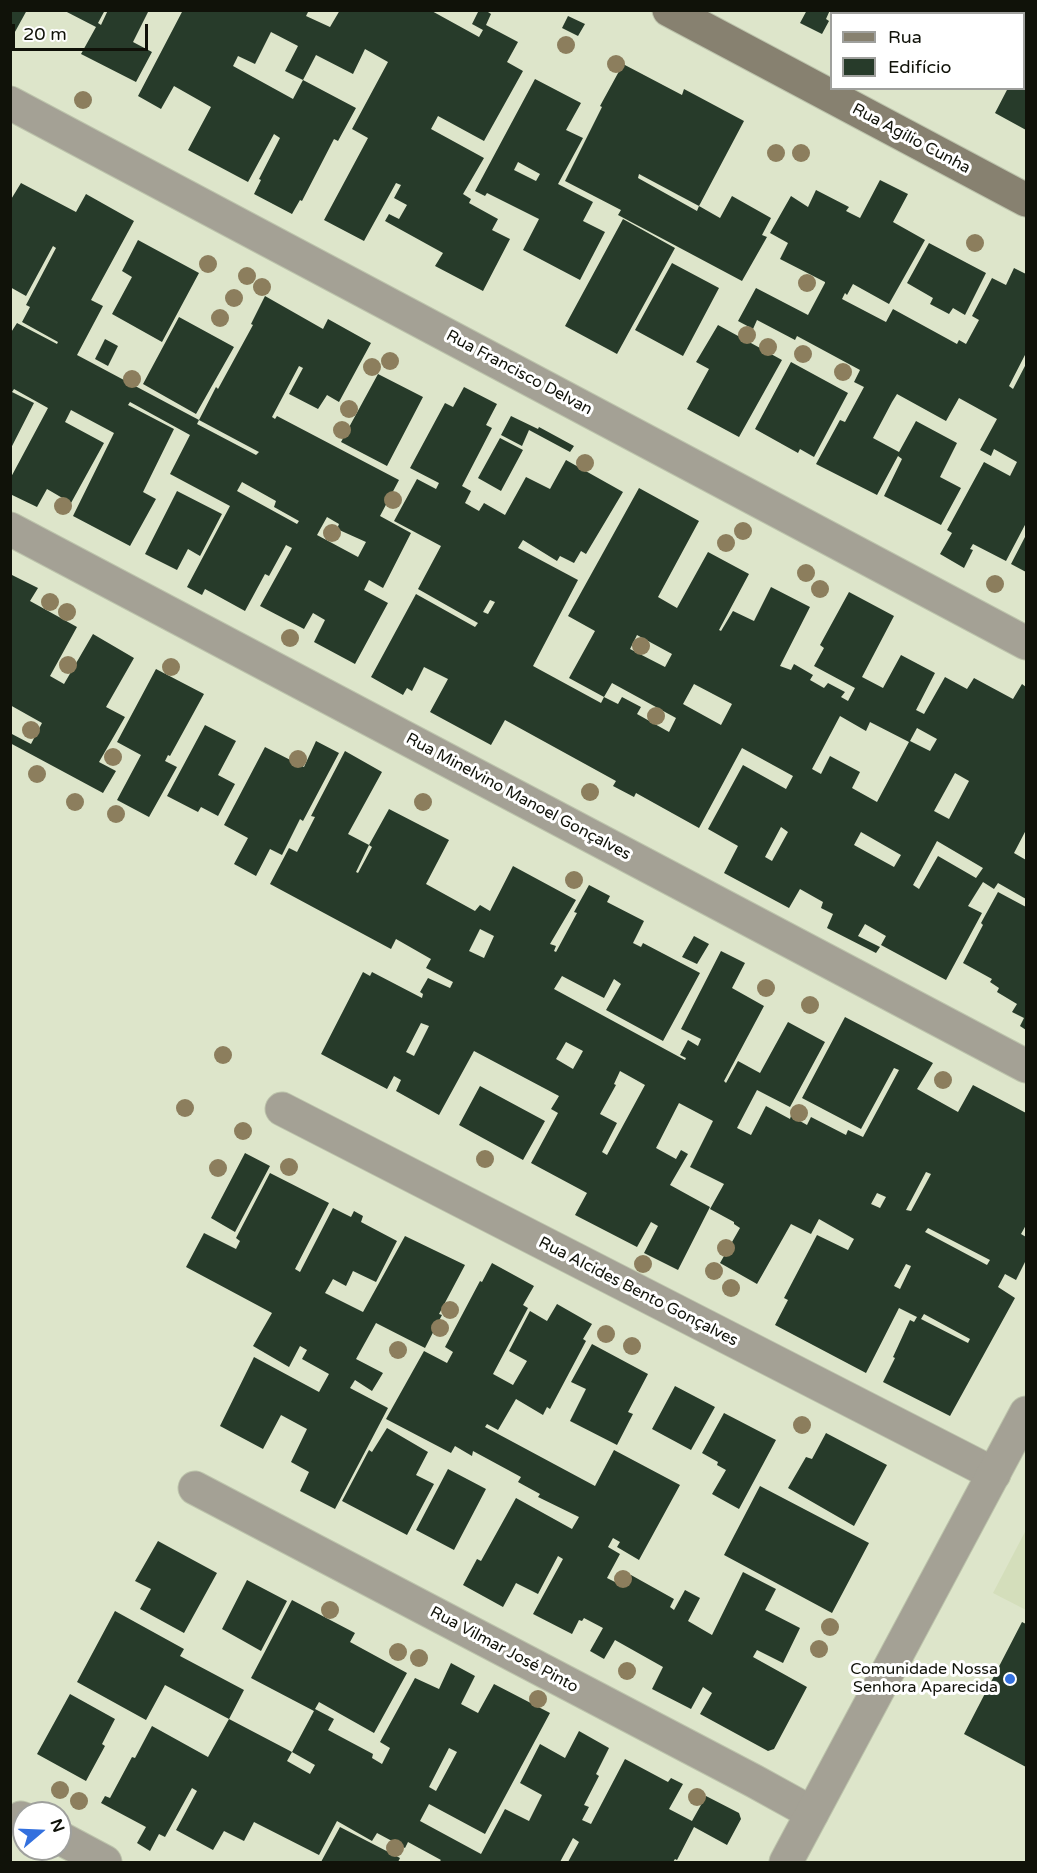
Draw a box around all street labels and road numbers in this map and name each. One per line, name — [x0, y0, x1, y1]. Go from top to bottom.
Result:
street label: Rua Agílio Cunha — [849, 100, 973, 178]
street label: Rua Francisco Delvan — [443, 326, 595, 420]
street label: Rua Minelvino Manoel Gonçalves — [402, 729, 634, 865]
street label: Rua Alcides Bento Gonçalves — [535, 1233, 741, 1351]
street label: Rua Vilmar José Pinto — [427, 1603, 581, 1697]

